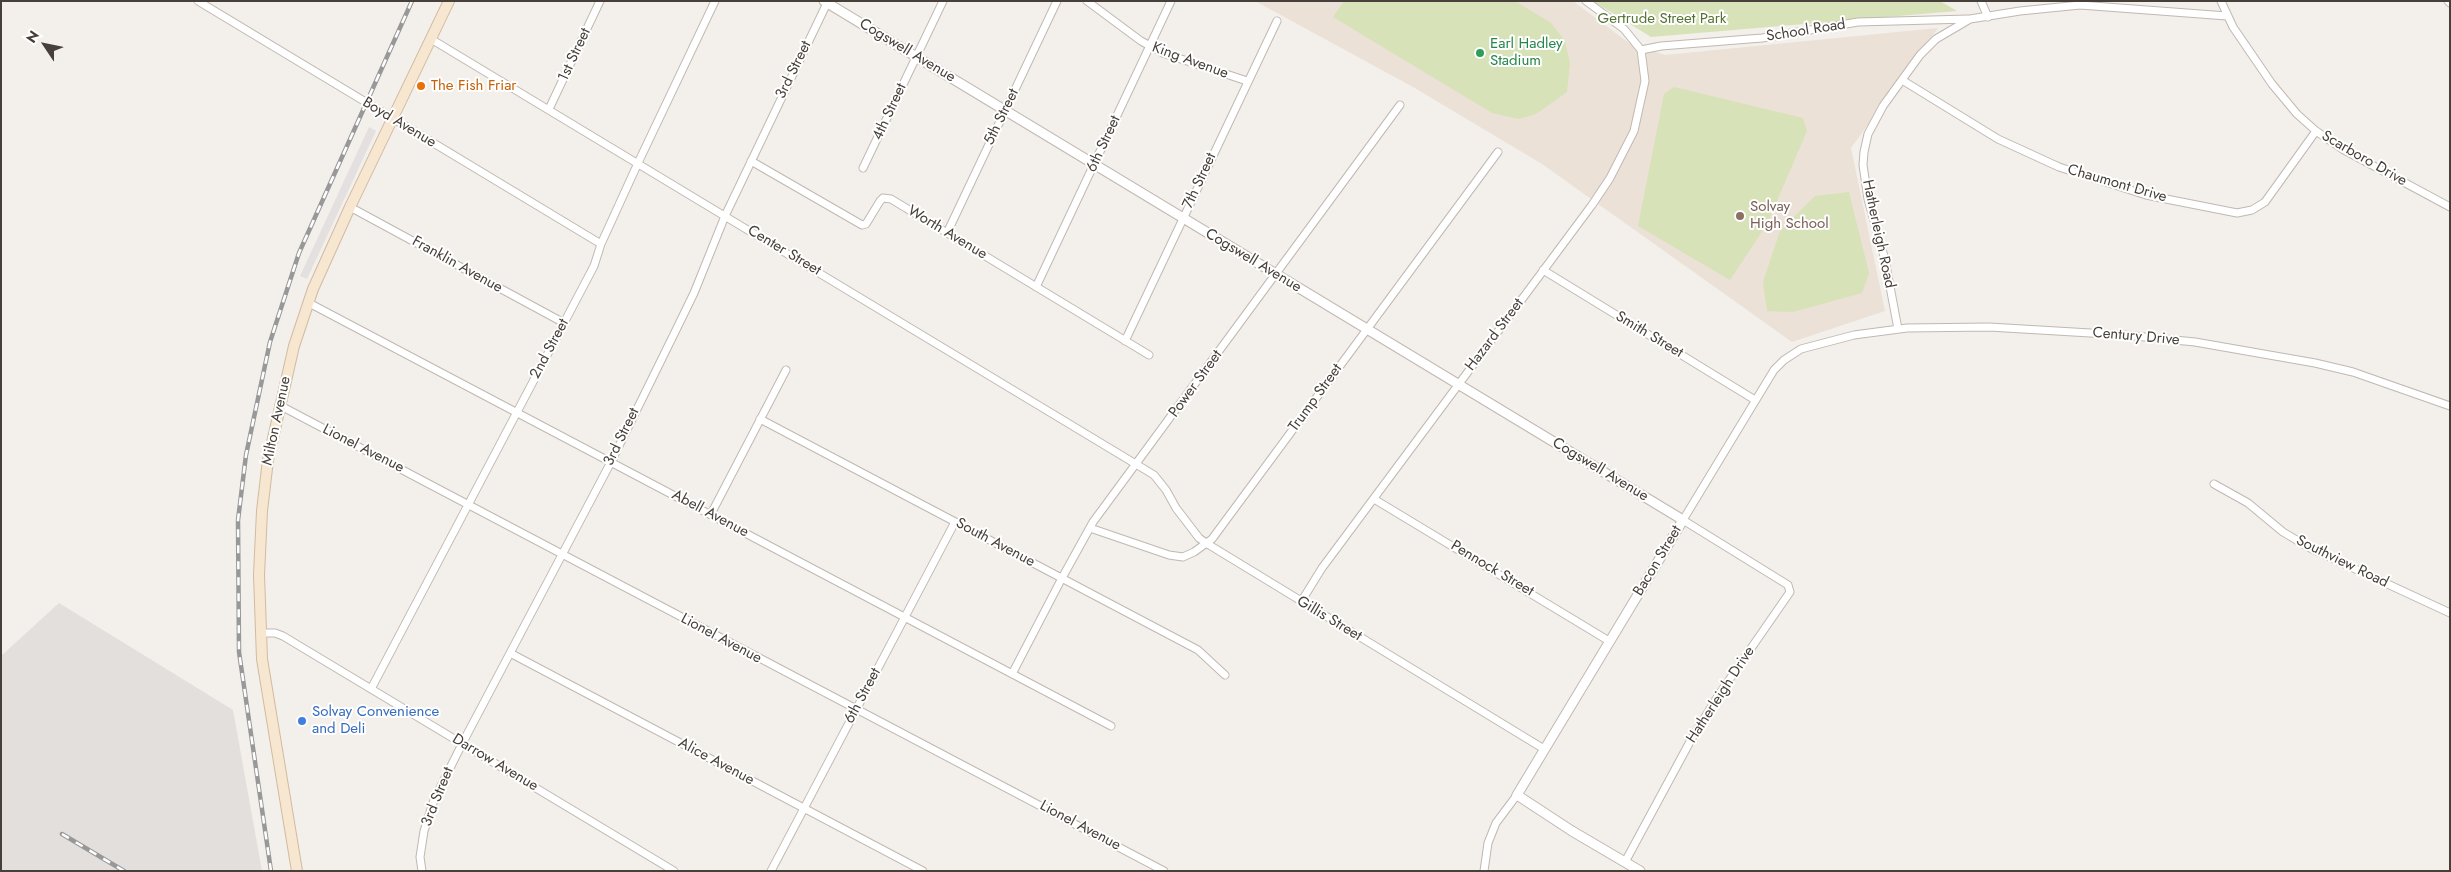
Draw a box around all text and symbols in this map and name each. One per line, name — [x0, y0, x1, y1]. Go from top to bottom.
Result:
park label: Gertrude Street Park — [1598, 10, 1726, 28]
street label: Cogswell Avenue — [856, 15, 958, 87]
street label: School Road — [1765, 16, 1847, 46]
north arrow — [20, 20, 70, 70]
text: N — [21, 26, 44, 47]
street label: 1st Street — [555, 26, 595, 84]
place label: Earl Hadley Stadium — [1490, 35, 1563, 70]
street label: 3rd Street — [772, 38, 816, 102]
street label: King Avenue — [1149, 39, 1231, 83]
marker: Earl Hadley Stadium — [1474, 47, 1486, 59]
place label: The Fish Friar — [431, 77, 516, 95]
marker: The Fish Friar — [415, 80, 427, 92]
street label: 4th Street — [869, 81, 911, 143]
street label: 5th Street — [981, 86, 1023, 148]
street label: Boyd Avenue — [359, 94, 439, 152]
street label: 6th Street — [1083, 113, 1125, 175]
street label: Scarboro Drive — [2318, 127, 2410, 191]
street label: 7th Street — [1179, 150, 1221, 212]
street label: Chaumont Drive — [2065, 161, 2169, 207]
street label: Hatherleigh Road — [1858, 178, 1898, 290]
place label: Solvay High School — [1750, 198, 1829, 233]
street label: Worth Avenue — [904, 202, 990, 264]
marker: Solvay High School — [1734, 210, 1746, 222]
street label: Center Street — [744, 222, 824, 280]
street label: Cogswell Avenue — [1202, 225, 1304, 297]
street label: Franklin Avenue — [409, 233, 505, 297]
street label: Hazard Street — [1462, 295, 1528, 375]
street label: Smith Street — [1612, 308, 1686, 362]
street label: 2nd Street — [527, 316, 573, 382]
street label: Century Drive — [2092, 324, 2180, 350]
street label: Power Street — [1166, 347, 1226, 421]
street label: Trump Street — [1285, 361, 1347, 435]
street label: Milton Avenue — [259, 375, 295, 467]
street label: 3rd Street — [600, 405, 644, 469]
street label: Lionel Avenue — [319, 421, 407, 477]
street label: Cogswell Avenue — [1549, 434, 1651, 506]
street label: Abell Avenue — [669, 486, 751, 542]
street label: South Avenue — [952, 515, 1038, 571]
street label: Bacon Street — [1630, 522, 1686, 600]
street label: Southview Road — [2293, 532, 2391, 592]
street label: Pennock Street — [1447, 537, 1537, 601]
street label: Gillis Street — [1293, 593, 1365, 645]
street label: Lionel Avenue — [677, 610, 765, 668]
street label: Hatherleigh Drive — [1683, 643, 1759, 747]
street label: 6th Street — [841, 665, 885, 727]
place label: Solvay Convenience and Deli — [312, 703, 439, 738]
marker: Solvay Convenience and Deli — [296, 715, 308, 727]
street label: Darrow Avenue — [449, 730, 541, 796]
street label: Alice Avenue — [675, 734, 757, 790]
street label: 3rd Street — [418, 765, 458, 829]
street label: Lionel Avenue — [1036, 797, 1124, 855]

